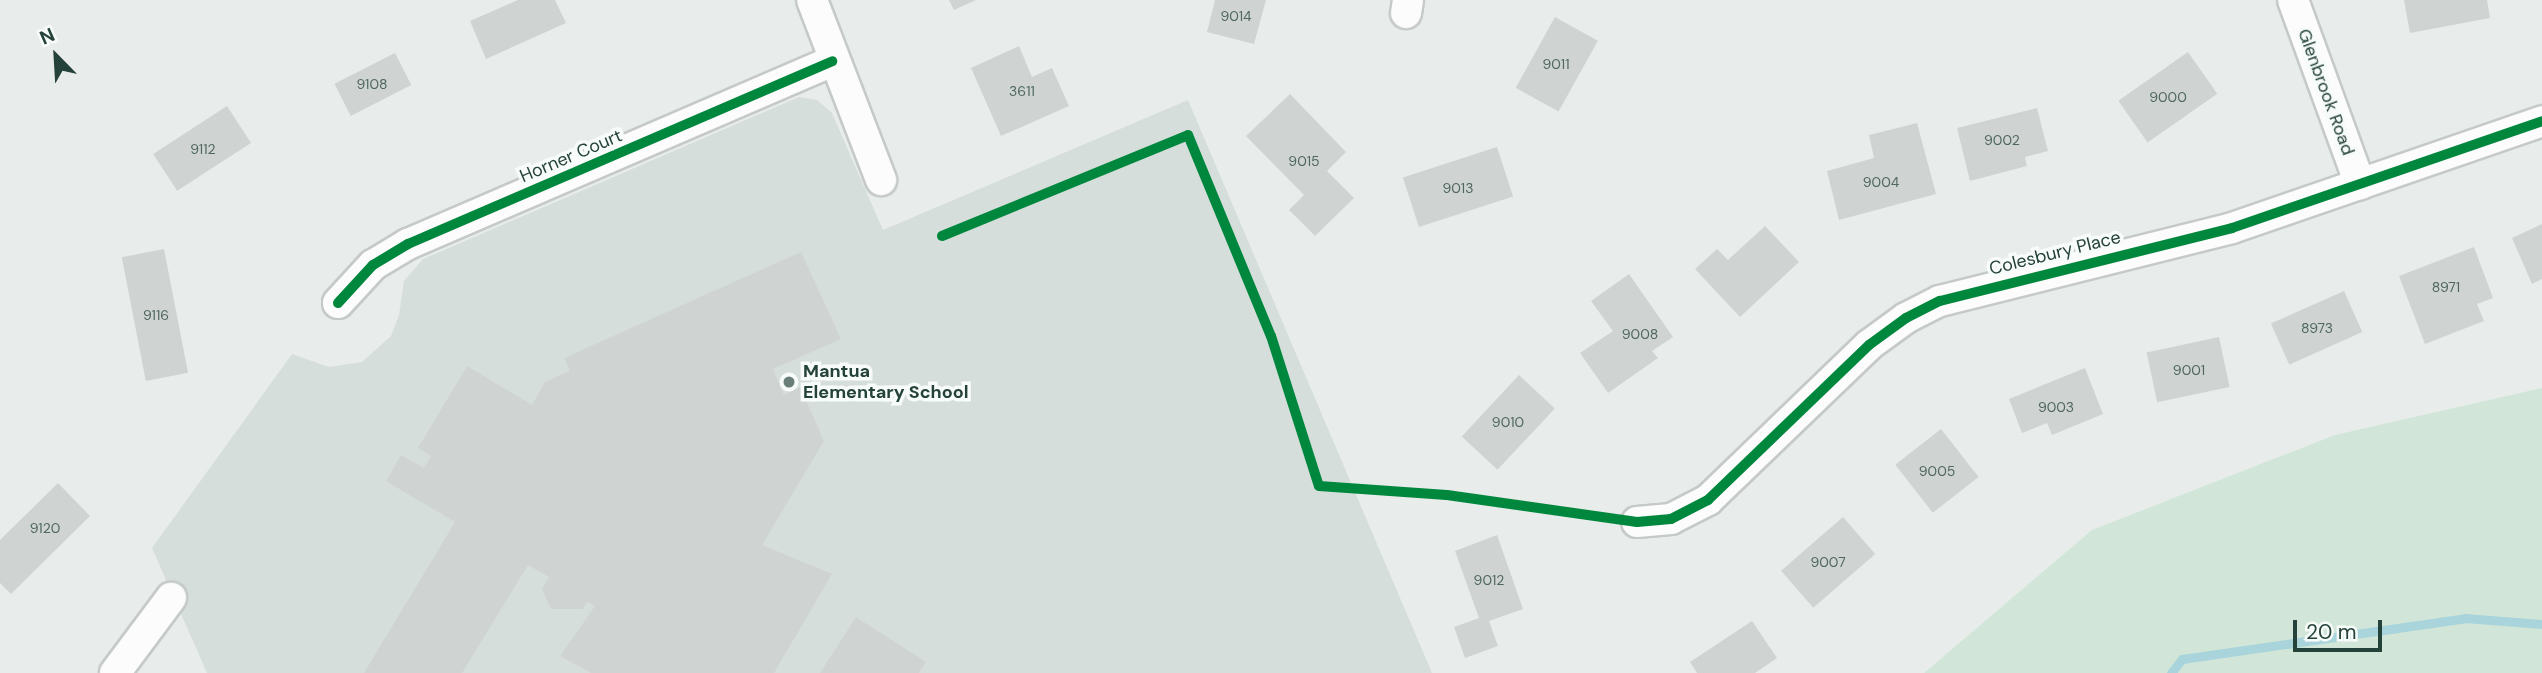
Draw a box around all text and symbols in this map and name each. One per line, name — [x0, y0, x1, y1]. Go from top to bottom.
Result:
house number: 9014 — [1220, 8, 1252, 24]
north arrow — [21, 21, 91, 91]
text: N — [36, 22, 59, 51]
street label: Glenbrook Road — [2293, 26, 2359, 158]
house number: 9011 — [1542, 56, 1570, 72]
house number: 9108 — [356, 76, 388, 92]
house number: 3611 — [1009, 83, 1035, 99]
house number: 9000 — [2149, 89, 2187, 105]
street label: Horner Court — [517, 125, 625, 187]
house number: 9002 — [1984, 132, 2020, 148]
house number: 9112 — [190, 141, 216, 157]
house number: 9015 — [1288, 153, 1320, 169]
house number: 9004 — [1863, 174, 1899, 190]
house number: 9013 — [1442, 180, 1474, 196]
street label: Colesbury Place — [1987, 226, 2123, 280]
house number: 8971 — [2432, 279, 2460, 295]
house number: 9116 — [143, 307, 169, 323]
house number: 8973 — [2301, 320, 2333, 336]
house number: 9008 — [1622, 326, 1658, 342]
place label: Mantua Elementary School — [803, 361, 969, 404]
house number: 9001 — [2173, 362, 2205, 378]
marker: Mantua Elementary School — [781, 374, 797, 390]
house number: 9003 — [2038, 399, 2074, 415]
house number: 9010 — [1492, 414, 1524, 430]
house number: 9005 — [1919, 463, 1955, 479]
house number: 9120 — [30, 520, 60, 536]
house number: 9007 — [1810, 554, 1846, 570]
house number: 9012 — [1474, 572, 1504, 588]
scale bar — [2297, 606, 2386, 650]
text: 20 m — [2306, 618, 2357, 646]

